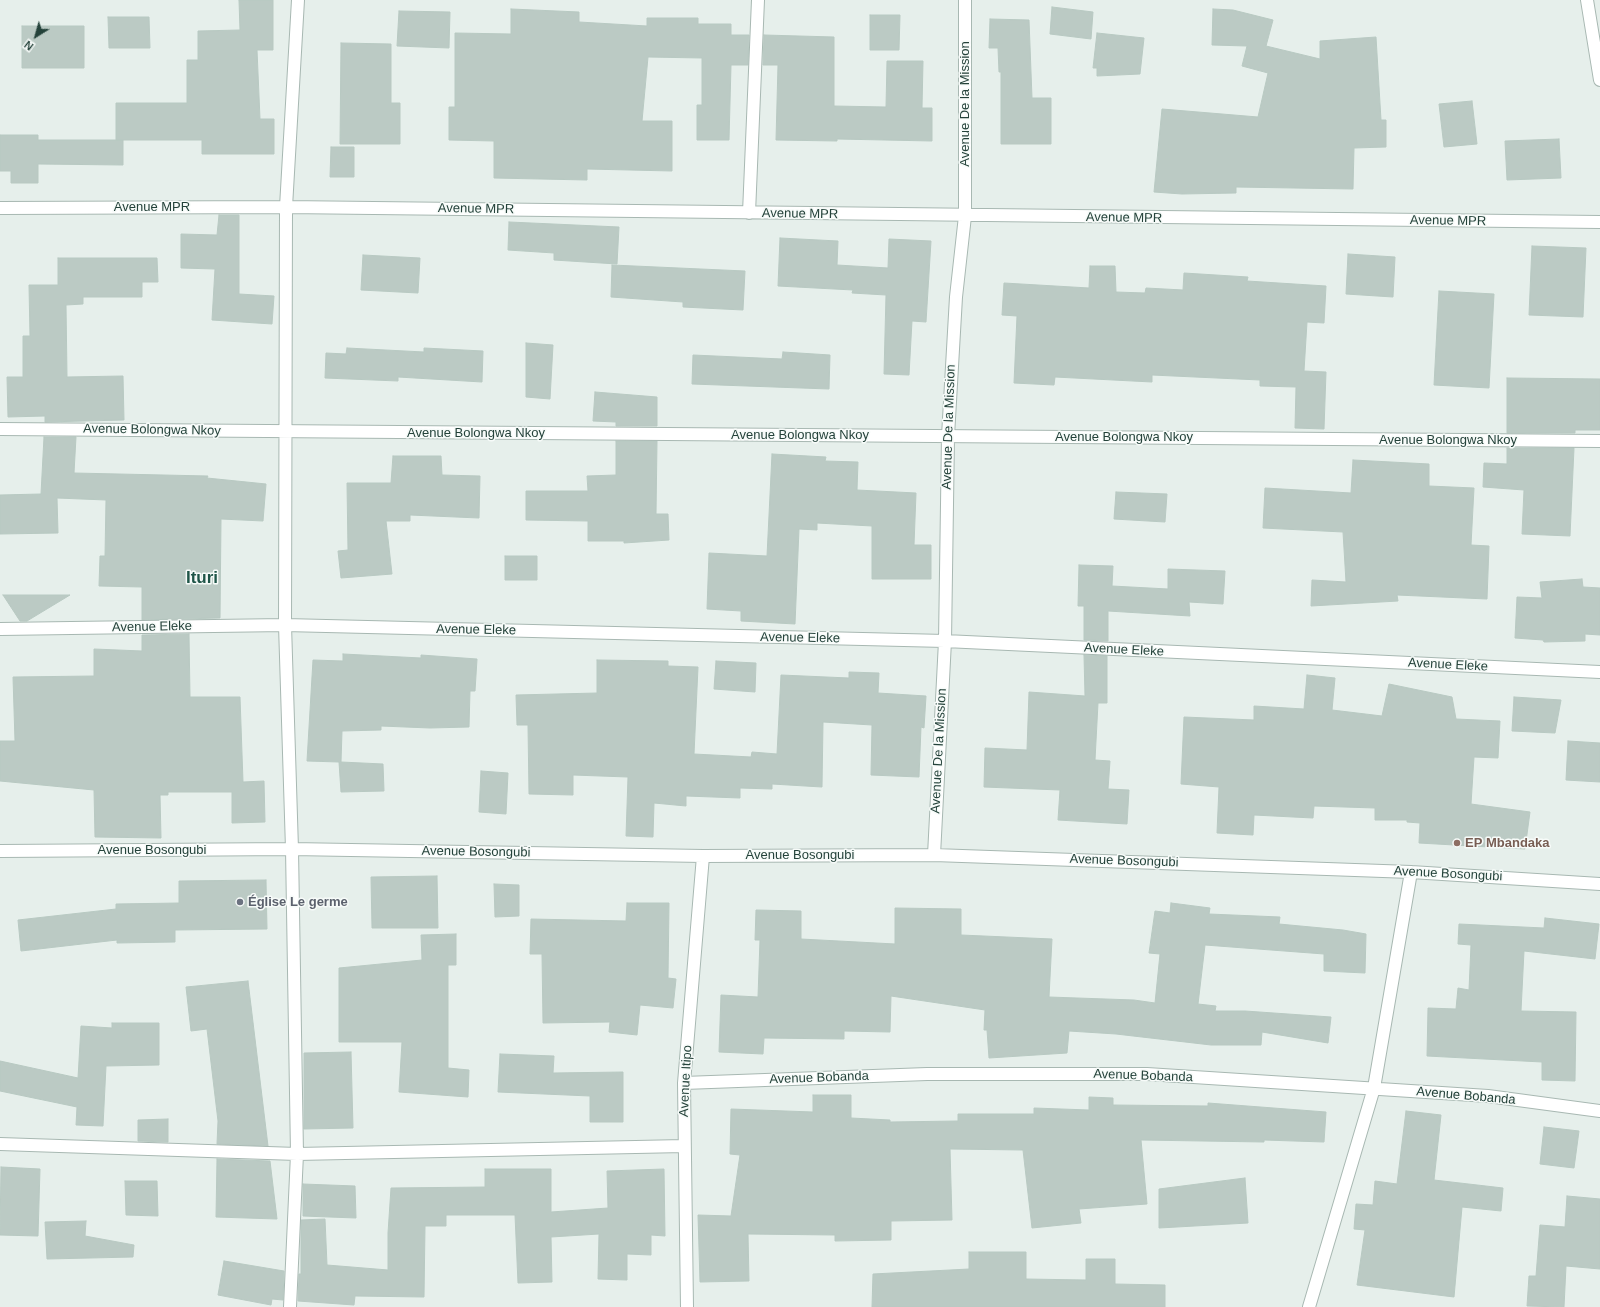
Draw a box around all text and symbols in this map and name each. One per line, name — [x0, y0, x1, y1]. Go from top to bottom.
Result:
north arrow — [16, 16, 56, 56]
text: N — [22, 38, 36, 53]
street label: Avenue De la Mission — [957, 41, 973, 167]
street label: Avenue MPR — [114, 199, 190, 215]
street label: Avenue MPR — [438, 201, 514, 217]
street label: Avenue MPR — [762, 206, 838, 222]
street label: Avenue MPR — [1086, 210, 1162, 226]
street label: Avenue MPR — [1410, 213, 1486, 229]
street label: Avenue De la Mission — [939, 364, 959, 490]
street label: Avenue Bolongwa Nkoy — [83, 421, 221, 439]
street label: Avenue Bolongwa Nkoy — [407, 425, 545, 441]
street label: Avenue Bolongwa Nkoy — [731, 427, 869, 443]
street label: Avenue Bolongwa Nkoy — [1055, 429, 1193, 445]
street label: Avenue Bolongwa Nkoy — [1379, 432, 1517, 448]
district label: Ituri — [186, 568, 218, 588]
street label: Avenue Eleke — [112, 619, 192, 635]
street label: Avenue Eleke — [436, 622, 516, 638]
street label: Avenue Eleke — [760, 630, 840, 646]
street label: Avenue Eleke — [1084, 640, 1164, 660]
street label: Avenue Eleke — [1408, 655, 1488, 675]
street label: Avenue De la Mission — [928, 688, 950, 814]
place label: EP Mbandaka — [1465, 835, 1550, 851]
marker: EP Mbandaka — [1452, 838, 1462, 848]
street label: Avenue Bosongubi — [98, 842, 206, 858]
street label: Avenue Bosongubi — [421, 843, 531, 861]
street label: Avenue Bosongubi — [746, 847, 854, 863]
street label: Avenue Bosongubi — [1069, 851, 1179, 871]
street label: Avenue Bosongubi — [1393, 863, 1503, 885]
place label: Église Le germe — [248, 894, 348, 910]
marker: Église Le germe — [235, 897, 245, 907]
street label: Avenue Itipo — [676, 1045, 696, 1117]
street label: Avenue Bobanda — [1093, 1066, 1193, 1086]
street label: Avenue Bobanda — [769, 1068, 869, 1088]
street label: Avenue Bobanda — [1416, 1084, 1516, 1108]

